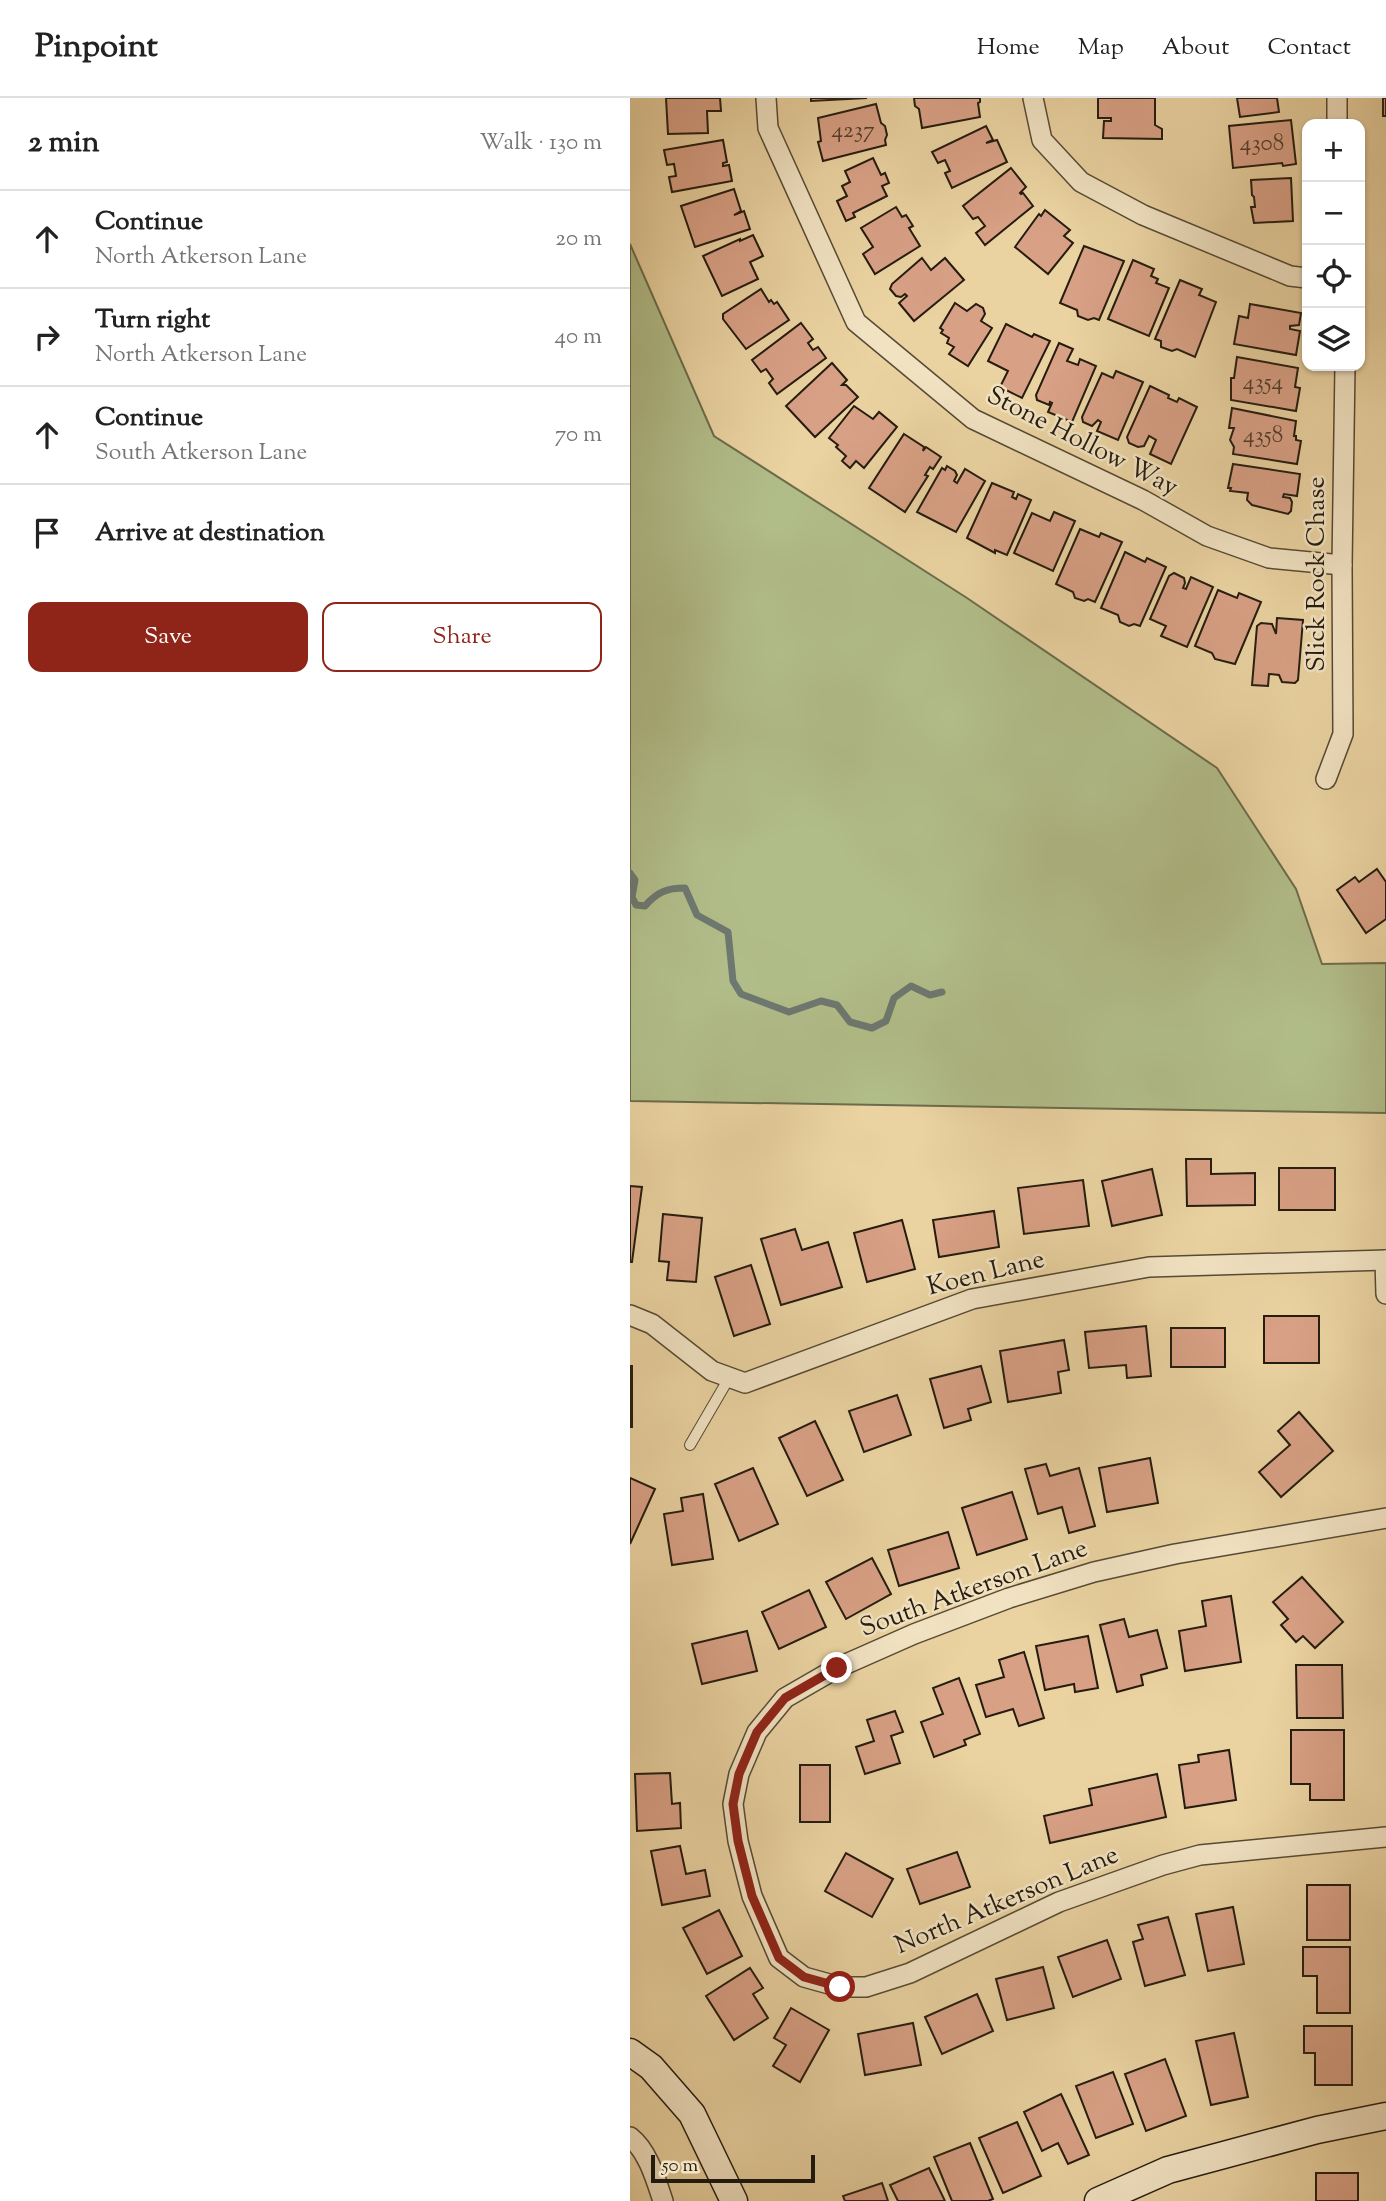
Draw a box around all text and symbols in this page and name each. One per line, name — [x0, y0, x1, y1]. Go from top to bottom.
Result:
text: Pinpoint — [35, 24, 158, 72]
text: Home — [977, 31, 1040, 65]
text: Map — [1078, 31, 1124, 65]
text: About — [1162, 31, 1229, 65]
text: Contact — [1267, 31, 1351, 65]
house number: 4237 — [831, 115, 875, 148]
map controls — [1302, 119, 1365, 371]
button: + — [1302, 119, 1365, 182]
text: 2 min — [28, 122, 100, 165]
text: Walk · 130 m — [479, 127, 602, 160]
house number: 4308 — [1240, 128, 1284, 161]
button: − — [1302, 182, 1365, 245]
text: Continue — [95, 204, 203, 241]
icon: ahead — [28, 220, 66, 258]
text: 20 m — [555, 223, 602, 256]
text: North Atkerson Lane — [95, 241, 307, 274]
button: locate — [1302, 245, 1365, 308]
text: Turn right — [95, 302, 210, 339]
button: layers — [1302, 308, 1365, 371]
icon: right — [28, 318, 66, 356]
text: 40 m — [555, 321, 602, 354]
text: North Atkerson Lane — [95, 339, 307, 372]
house number: 4354 — [1243, 367, 1283, 400]
street label: Stone Hollow Way — [980, 378, 1184, 506]
text: Continue — [95, 400, 203, 437]
icon: ahead — [28, 416, 66, 454]
text: 70 m — [555, 419, 602, 452]
house number: 4358 — [1243, 420, 1283, 453]
text: South Atkerson Lane — [95, 437, 307, 470]
street label: Slick Rock Chase — [1299, 476, 1336, 672]
icon: arrive — [28, 514, 66, 552]
text: Arrive at destination — [95, 515, 325, 552]
button: Save — [28, 602, 308, 672]
button: Share — [322, 602, 602, 672]
street label: Koen Lane — [923, 1242, 1049, 1306]
street label: South Atkerson Lane — [855, 1531, 1093, 1647]
route end — [821, 1652, 852, 1683]
street label: North Atkerson Lane — [890, 1837, 1124, 1965]
route start — [824, 1971, 855, 2002]
scale bar — [651, 2152, 816, 2184]
text: 50 m — [662, 2153, 698, 2180]

